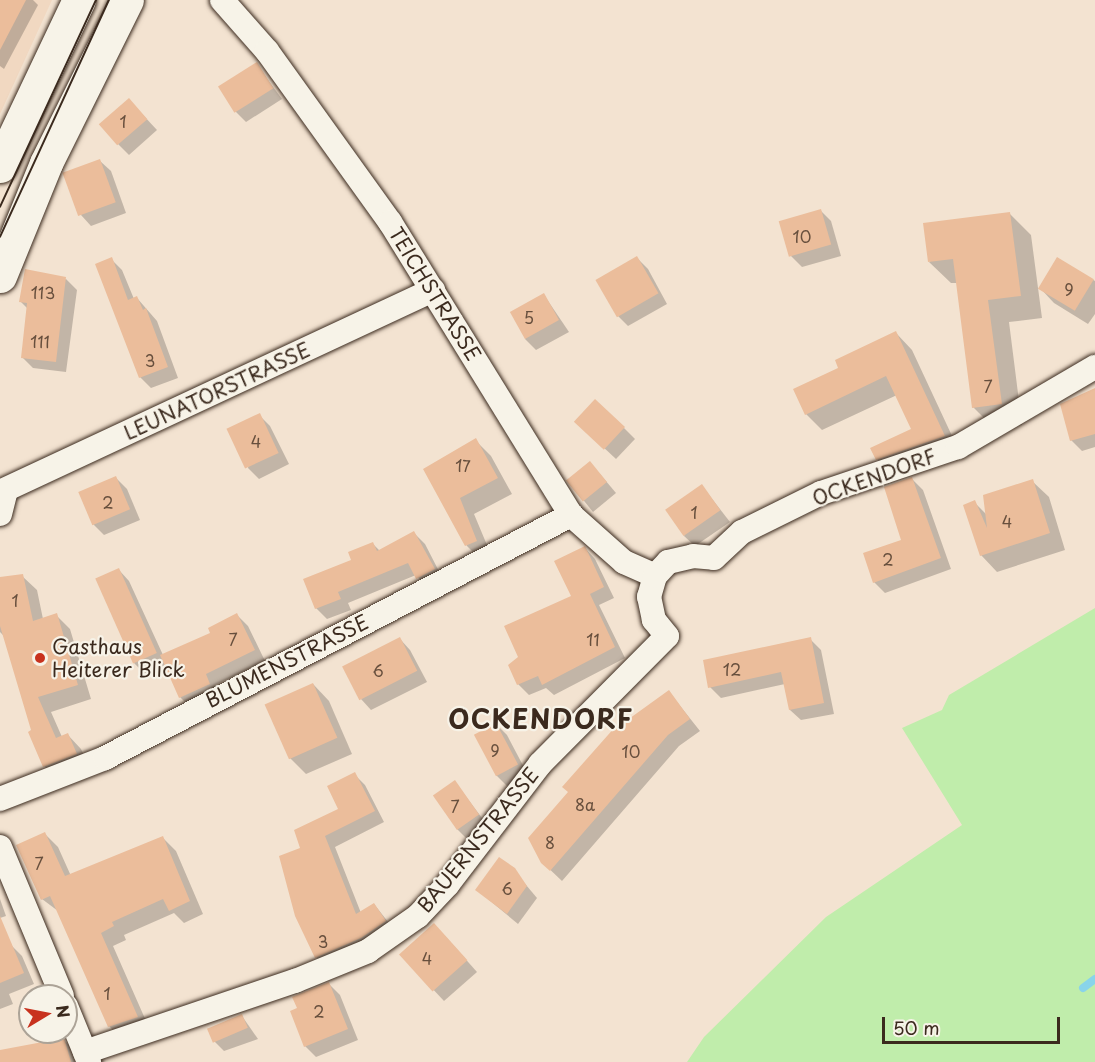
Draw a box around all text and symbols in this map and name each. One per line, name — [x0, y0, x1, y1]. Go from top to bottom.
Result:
house number: 1 — [119, 111, 127, 131]
street label: TEICHSTRASSE — [384, 223, 486, 365]
house number: 10 — [793, 226, 811, 246]
house number: 9 — [1064, 279, 1074, 299]
house number: 113 — [31, 282, 55, 302]
house number: 5 — [524, 307, 534, 327]
house number: 111 — [30, 331, 50, 351]
street label: LEUNATORSTRASSE — [120, 337, 314, 445]
house number: 3 — [145, 350, 155, 370]
house number: 7 — [983, 376, 993, 396]
house number: 4 — [251, 431, 261, 451]
street label: OCKENDORF — [809, 444, 939, 510]
house number: 17 — [455, 455, 471, 475]
house number: 2 — [102, 492, 114, 512]
house number: 1 — [690, 502, 698, 522]
house number: 4 — [1002, 511, 1012, 531]
house number: 2 — [882, 549, 894, 569]
house number: 1 — [11, 590, 19, 610]
street label: BLUMENSTRASSE — [201, 609, 373, 713]
house number: 7 — [228, 629, 238, 649]
house number: 11 — [586, 629, 600, 649]
place label: Gasthaus Heiterer Blick — [52, 634, 185, 681]
marker: Gasthaus Heiterer Blick — [33, 651, 47, 665]
house number: 12 — [723, 659, 741, 679]
house number: 6 — [372, 660, 384, 680]
district label: OCKENDORF — [450, 703, 632, 735]
house number: 9 — [490, 740, 500, 760]
house number: 10 — [622, 741, 640, 761]
street label: BAUERNSTRASSE — [412, 763, 544, 917]
house number: 8a — [575, 794, 595, 814]
house number: 7 — [450, 796, 460, 816]
house number: 8 — [545, 832, 555, 852]
house number: 7 — [34, 853, 44, 873]
house number: 6 — [501, 878, 513, 898]
house number: 3 — [318, 931, 328, 951]
house number: 4 — [422, 948, 432, 968]
house number: 1 — [103, 983, 111, 1003]
north arrow — [18, 984, 78, 1044]
house number: 2 — [313, 1001, 325, 1021]
text: N — [51, 1003, 77, 1020]
scale bar — [885, 1005, 1064, 1043]
text: 50 m — [893, 1014, 940, 1041]

